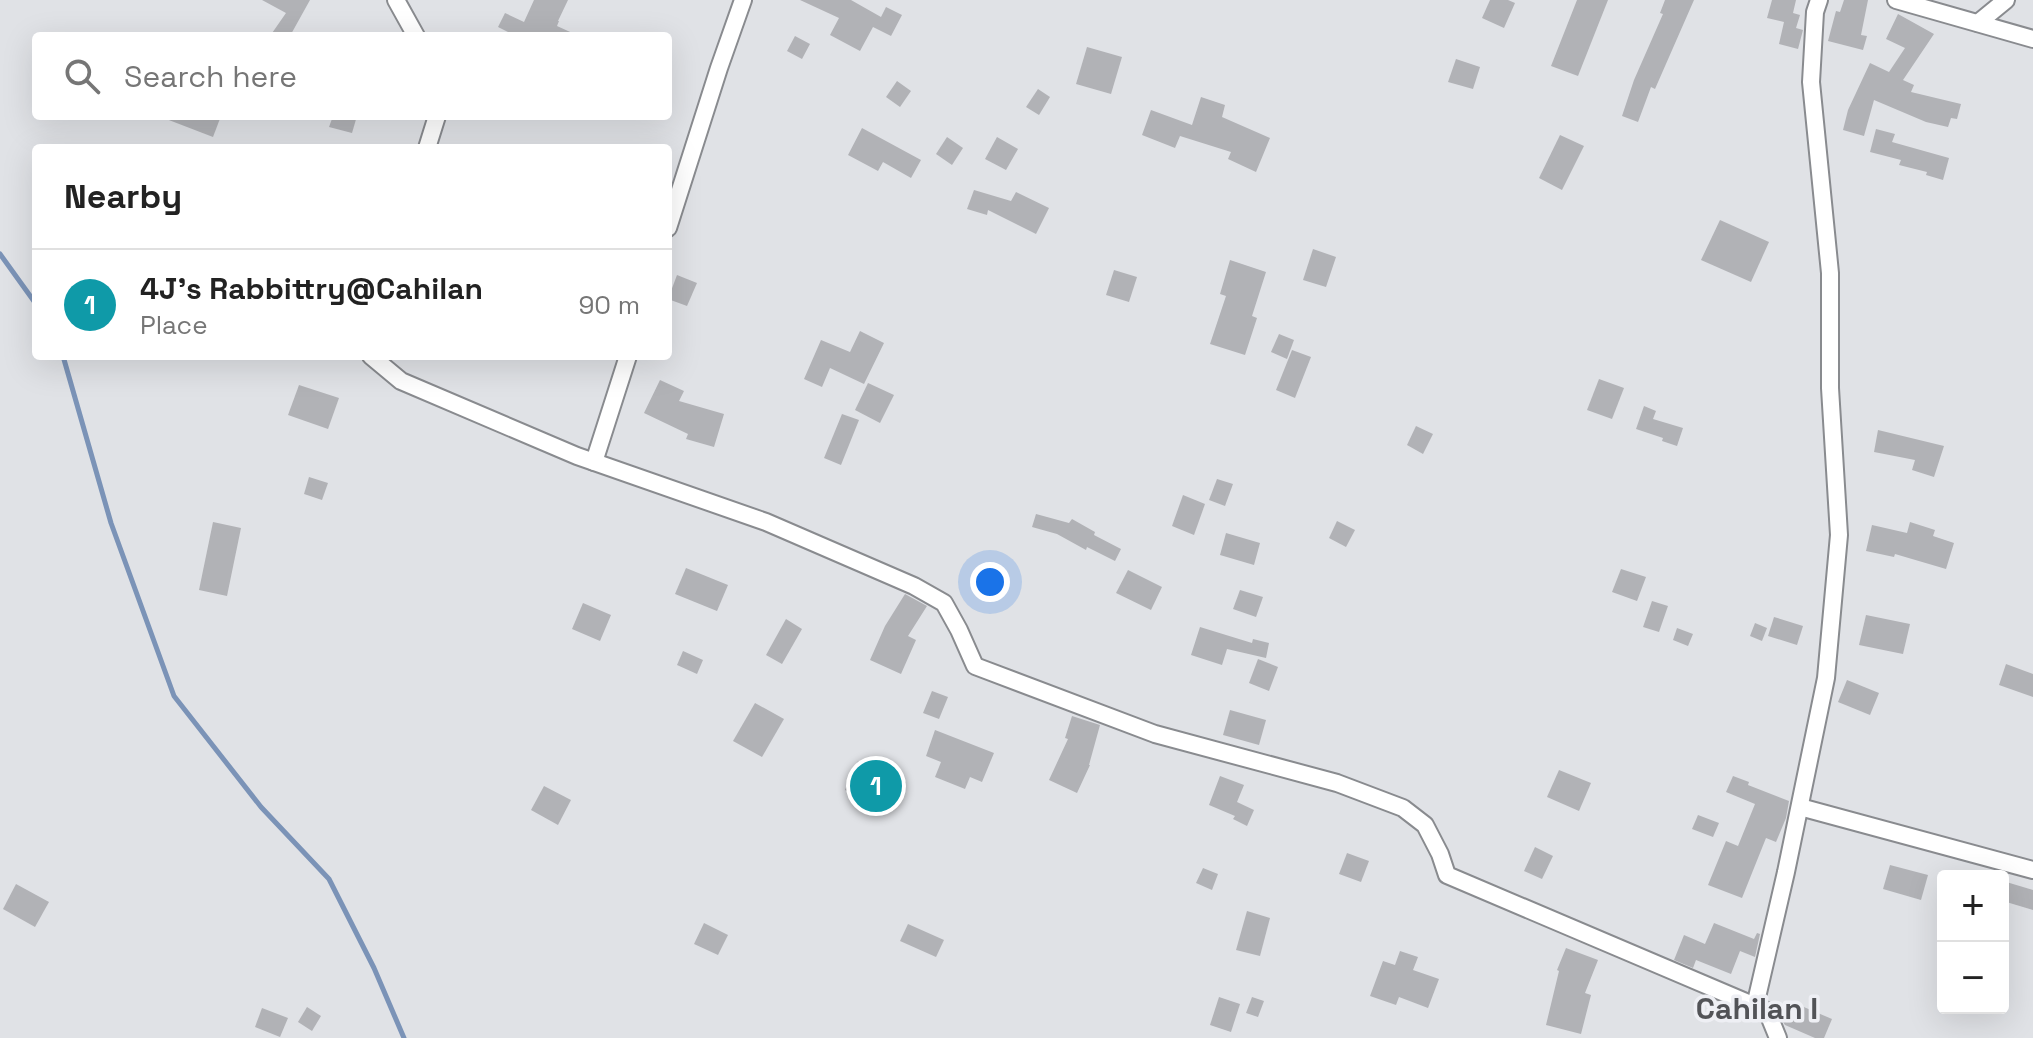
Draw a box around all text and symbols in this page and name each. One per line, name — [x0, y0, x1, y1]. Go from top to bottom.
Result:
search box — [32, 32, 672, 120]
icon: search — [60, 54, 104, 98]
text: Search here — [124, 57, 297, 96]
text: Nearby — [64, 175, 182, 218]
text: 4J's Rabbittry@Cahilan — [140, 269, 483, 308]
text: 1 — [84, 288, 96, 322]
text: 90 m — [578, 288, 640, 322]
text: Place — [140, 308, 208, 342]
your location — [970, 562, 1010, 602]
pin: 1 — [850, 756, 902, 816]
map controls — [1937, 870, 2009, 1014]
button: + — [1937, 870, 2009, 942]
button: − — [1937, 942, 2009, 1014]
district label: Cahilan I — [1696, 989, 1818, 1028]

